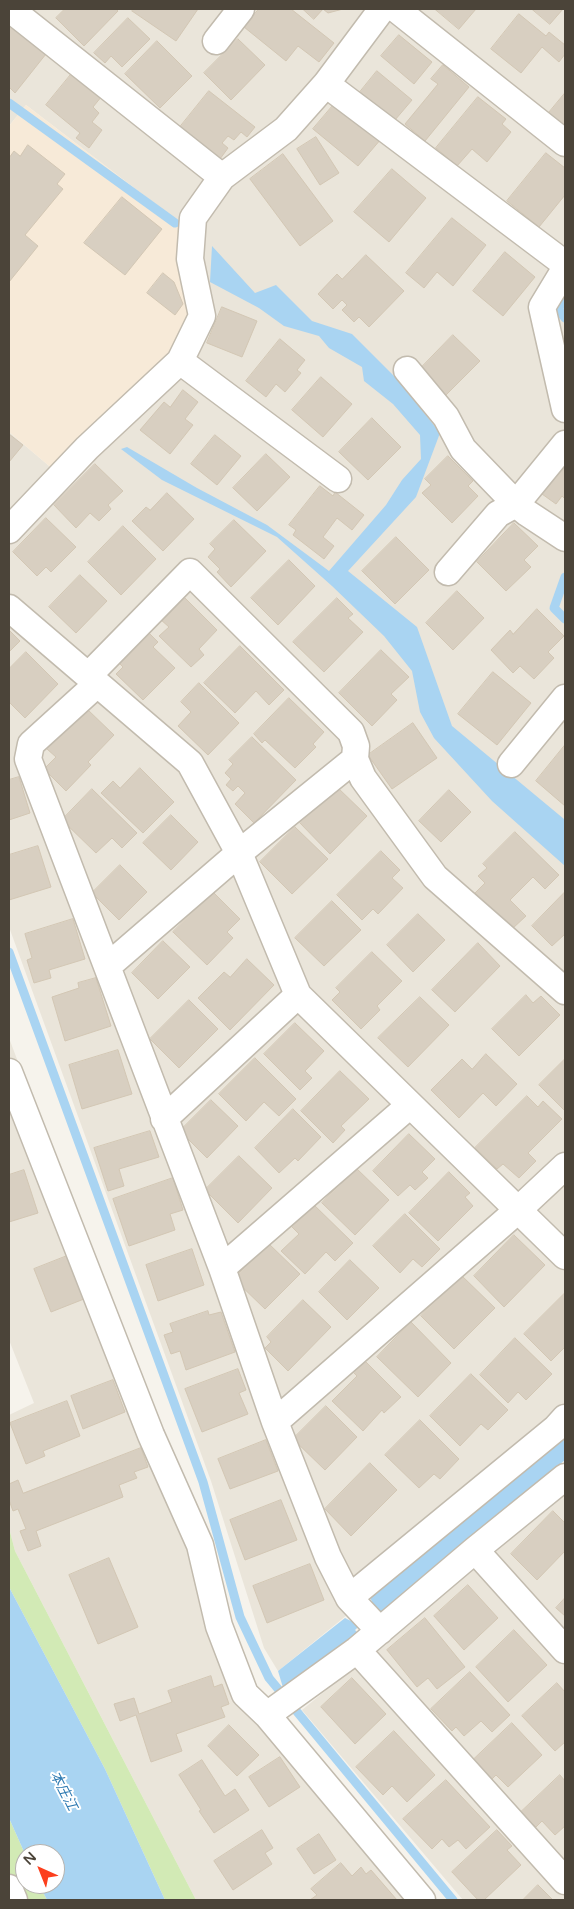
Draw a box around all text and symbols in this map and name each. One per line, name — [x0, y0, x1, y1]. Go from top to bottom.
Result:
water label: 本庄江 — [46, 1768, 80, 1814]
north arrow — [15, 1844, 65, 1894]
text: N — [20, 1849, 40, 1869]

